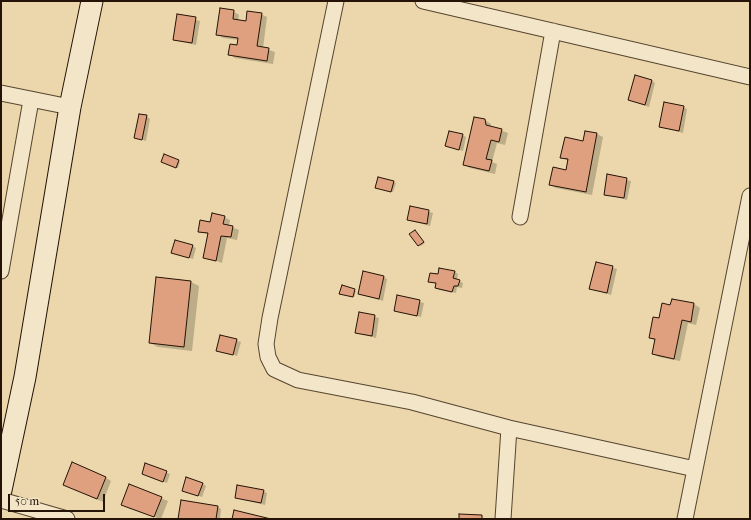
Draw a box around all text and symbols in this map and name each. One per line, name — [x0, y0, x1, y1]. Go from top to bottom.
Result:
scale bar — [10, 486, 107, 512]
text: 50 m — [15, 494, 39, 508]

